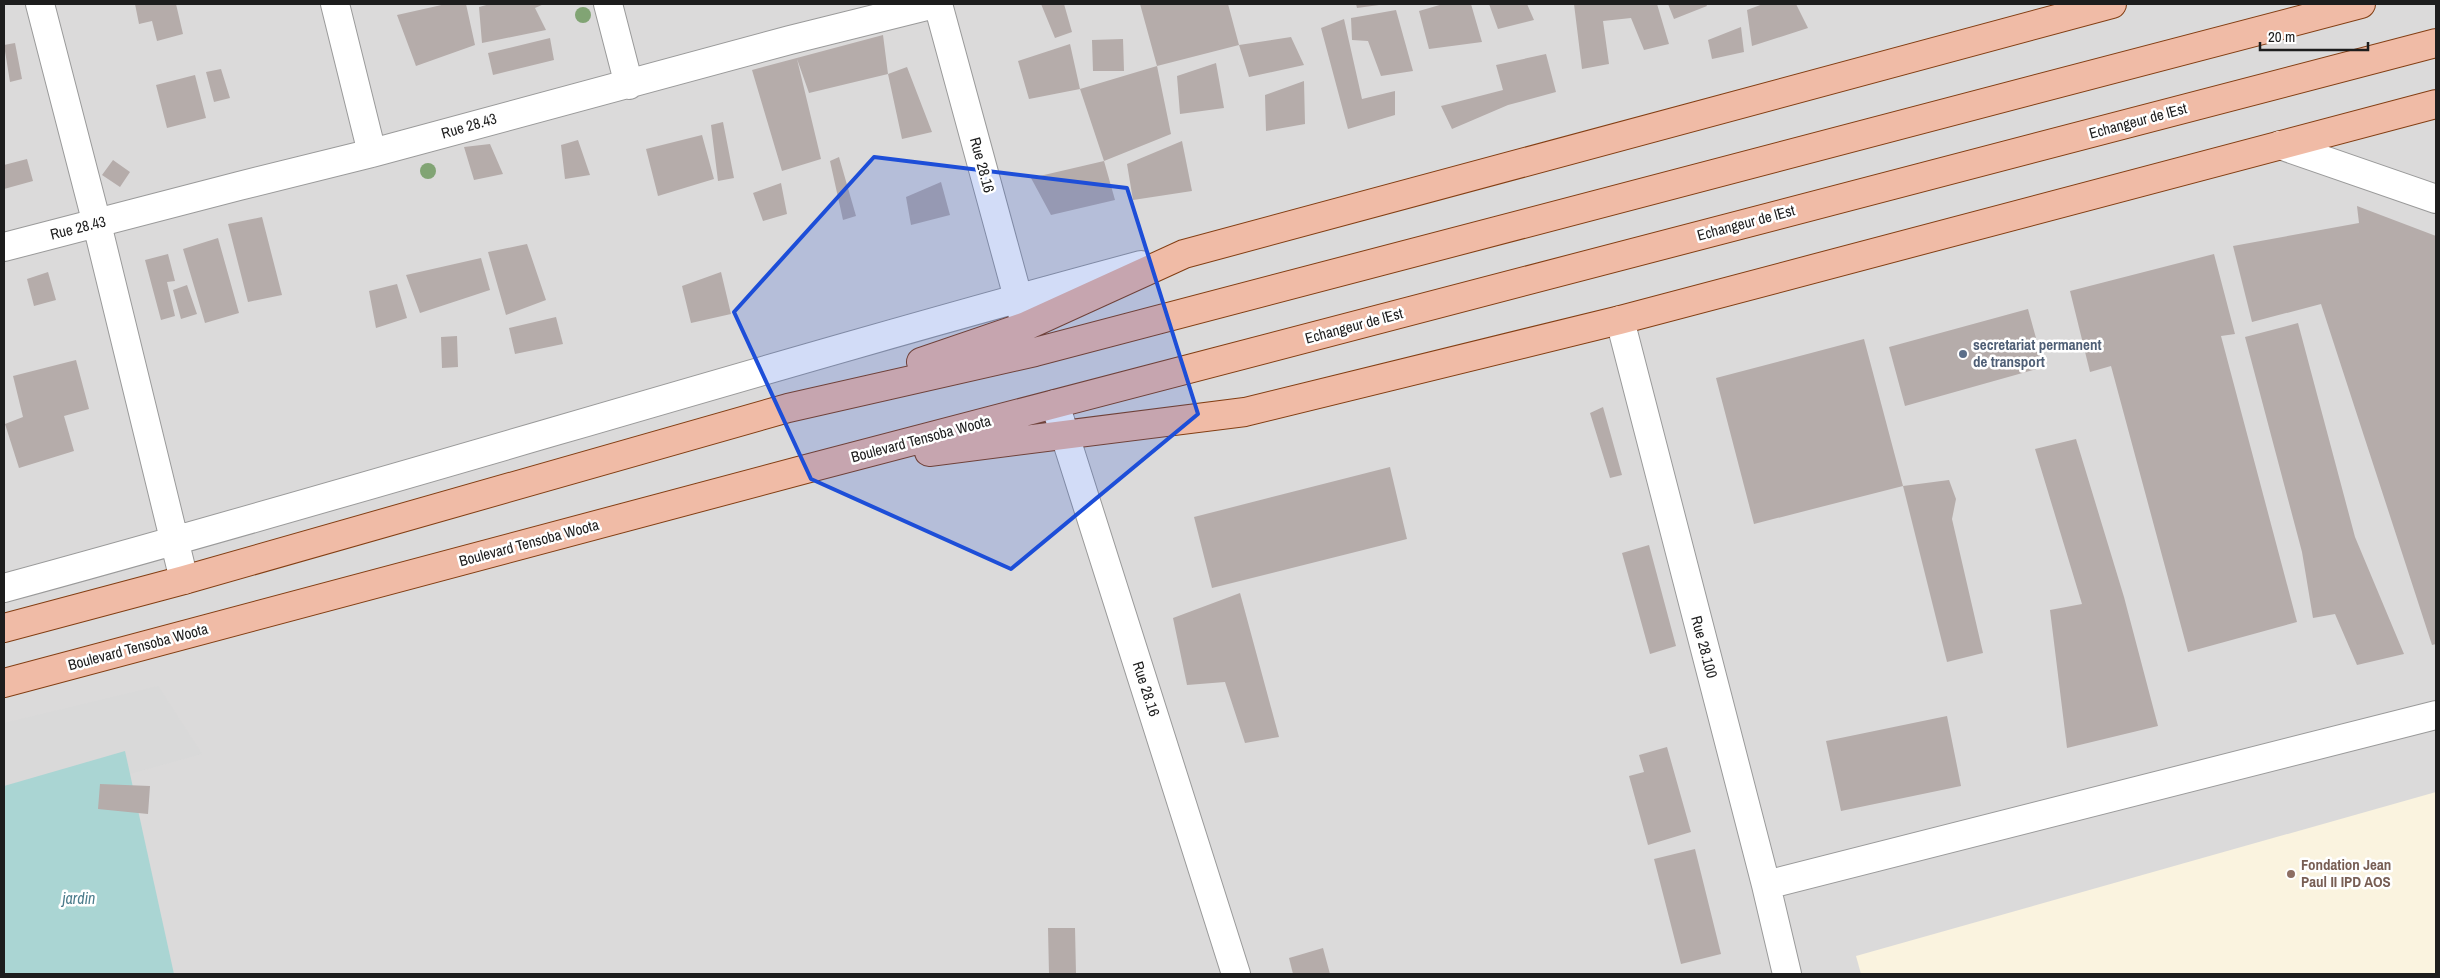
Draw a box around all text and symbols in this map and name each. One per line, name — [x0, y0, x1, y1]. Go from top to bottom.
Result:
scale bar — [2260, 20, 2368, 52]
text: 20 m — [2268, 26, 2295, 47]
street label: Echangeur de l´Est — [2087, 97, 2190, 144]
street label: Rue 28.43 — [439, 108, 499, 143]
street label: Rue 28.16 — [965, 135, 1000, 195]
street label: Echangeur de l´Est — [1695, 199, 1798, 246]
street label: Rue 28.43 — [48, 210, 108, 245]
street label: Echangeur de l´Est — [1303, 302, 1406, 349]
place label: secretariat permanent de transport — [1973, 334, 2102, 372]
marker: secretariat permanent de transport — [1957, 348, 1969, 360]
street label: Boulevard Tensoba Woota — [849, 410, 993, 467]
street label: Boulevard Tensoba Woota — [457, 514, 601, 571]
street label: Rue 28.100 — [1686, 613, 1723, 680]
street label: Boulevard Tensoba Woota — [66, 618, 210, 675]
street label: Rue 28.16 — [1128, 659, 1165, 719]
place label: Fondation Jean Paul II IPD AOS — [2301, 854, 2391, 892]
marker: Fondation Jean Paul II IPD AOS — [2285, 868, 2297, 880]
water label: jardin — [61, 887, 95, 909]

